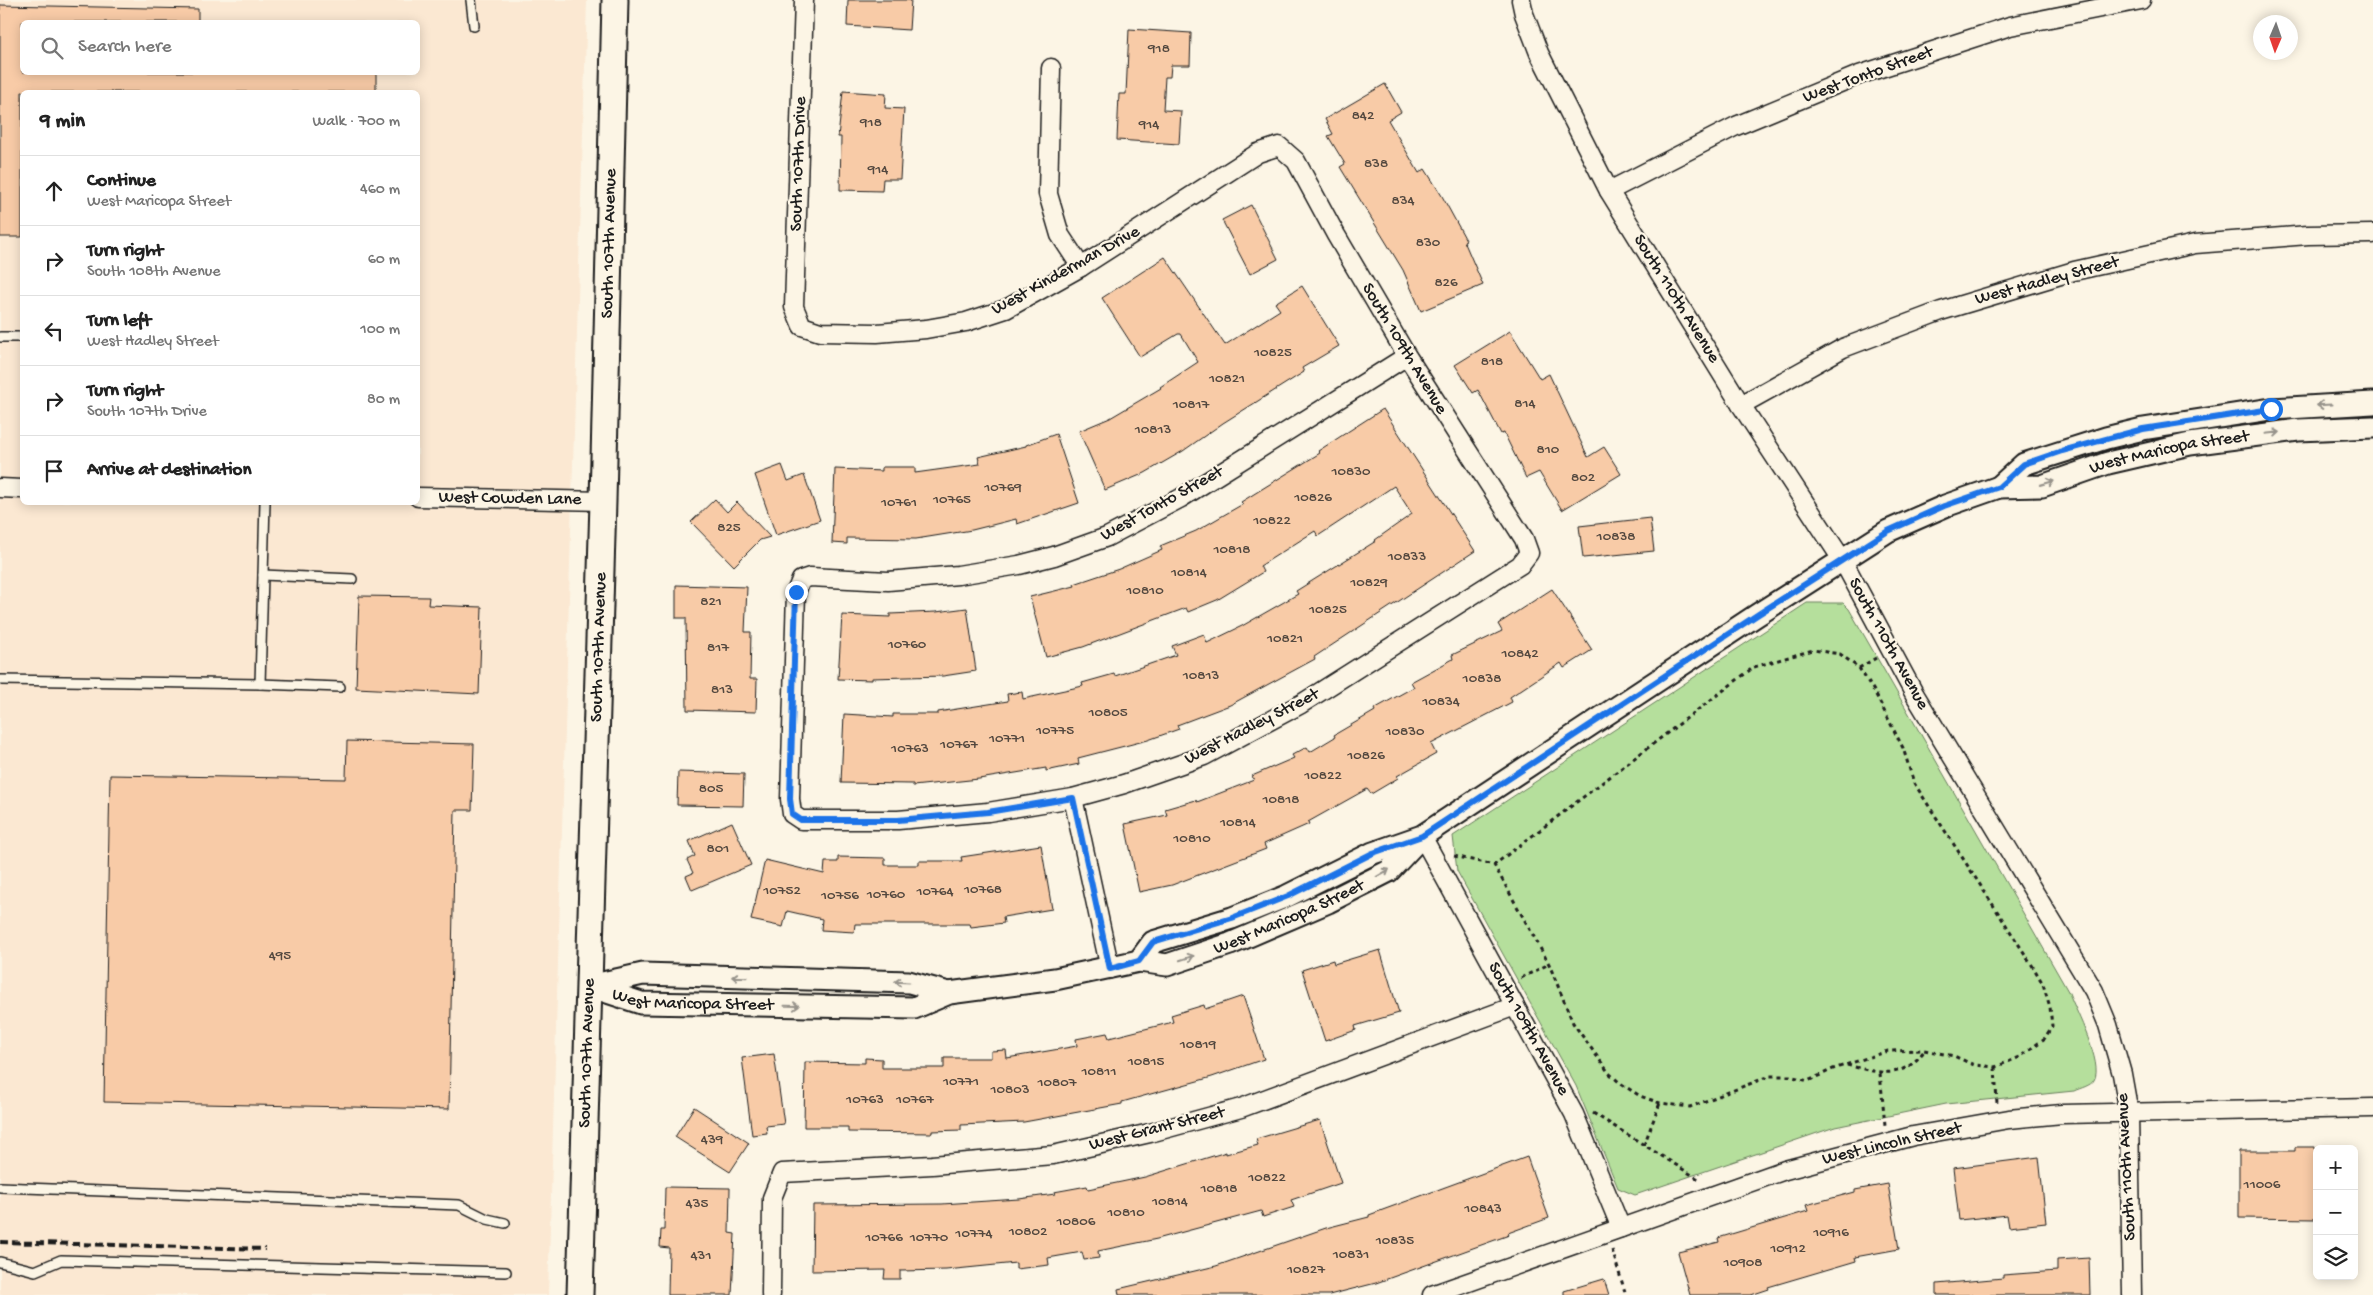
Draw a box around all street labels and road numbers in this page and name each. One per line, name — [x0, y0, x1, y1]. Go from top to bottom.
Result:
street label: West Tonto Street — [1800, 41, 1937, 108]
street label: South 107th Drive — [786, 96, 812, 232]
street label: South 107th Avenue — [597, 168, 621, 319]
street label: West Kinderman Drive — [988, 221, 1144, 320]
street label: South 110th Avenue — [1628, 231, 1724, 368]
street label: West Hadley Street — [1973, 251, 2123, 310]
street label: South 109th Avenue — [1357, 280, 1452, 419]
street label: West Maricopa Street — [2087, 426, 2252, 479]
street label: West Tonto Street — [1097, 461, 1228, 546]
street label: West Cowden Lane — [438, 487, 582, 511]
street label: South 107th Avenue — [586, 571, 611, 722]
street label: South 110th Avenue — [1843, 574, 1933, 714]
street label: West Hadley Street — [1181, 683, 1324, 770]
street label: West Maricopa Street — [1211, 874, 1369, 959]
street label: South 109th Avenue — [1483, 959, 1574, 1100]
street label: South 107th Avenue — [574, 977, 600, 1128]
street label: West Maricopa Street — [609, 984, 775, 1016]
street label: South 110th Avenue — [2113, 1092, 2141, 1241]
street label: West Grant Street — [1087, 1102, 1228, 1156]
street label: West Lincoln Street — [1820, 1117, 1965, 1170]

